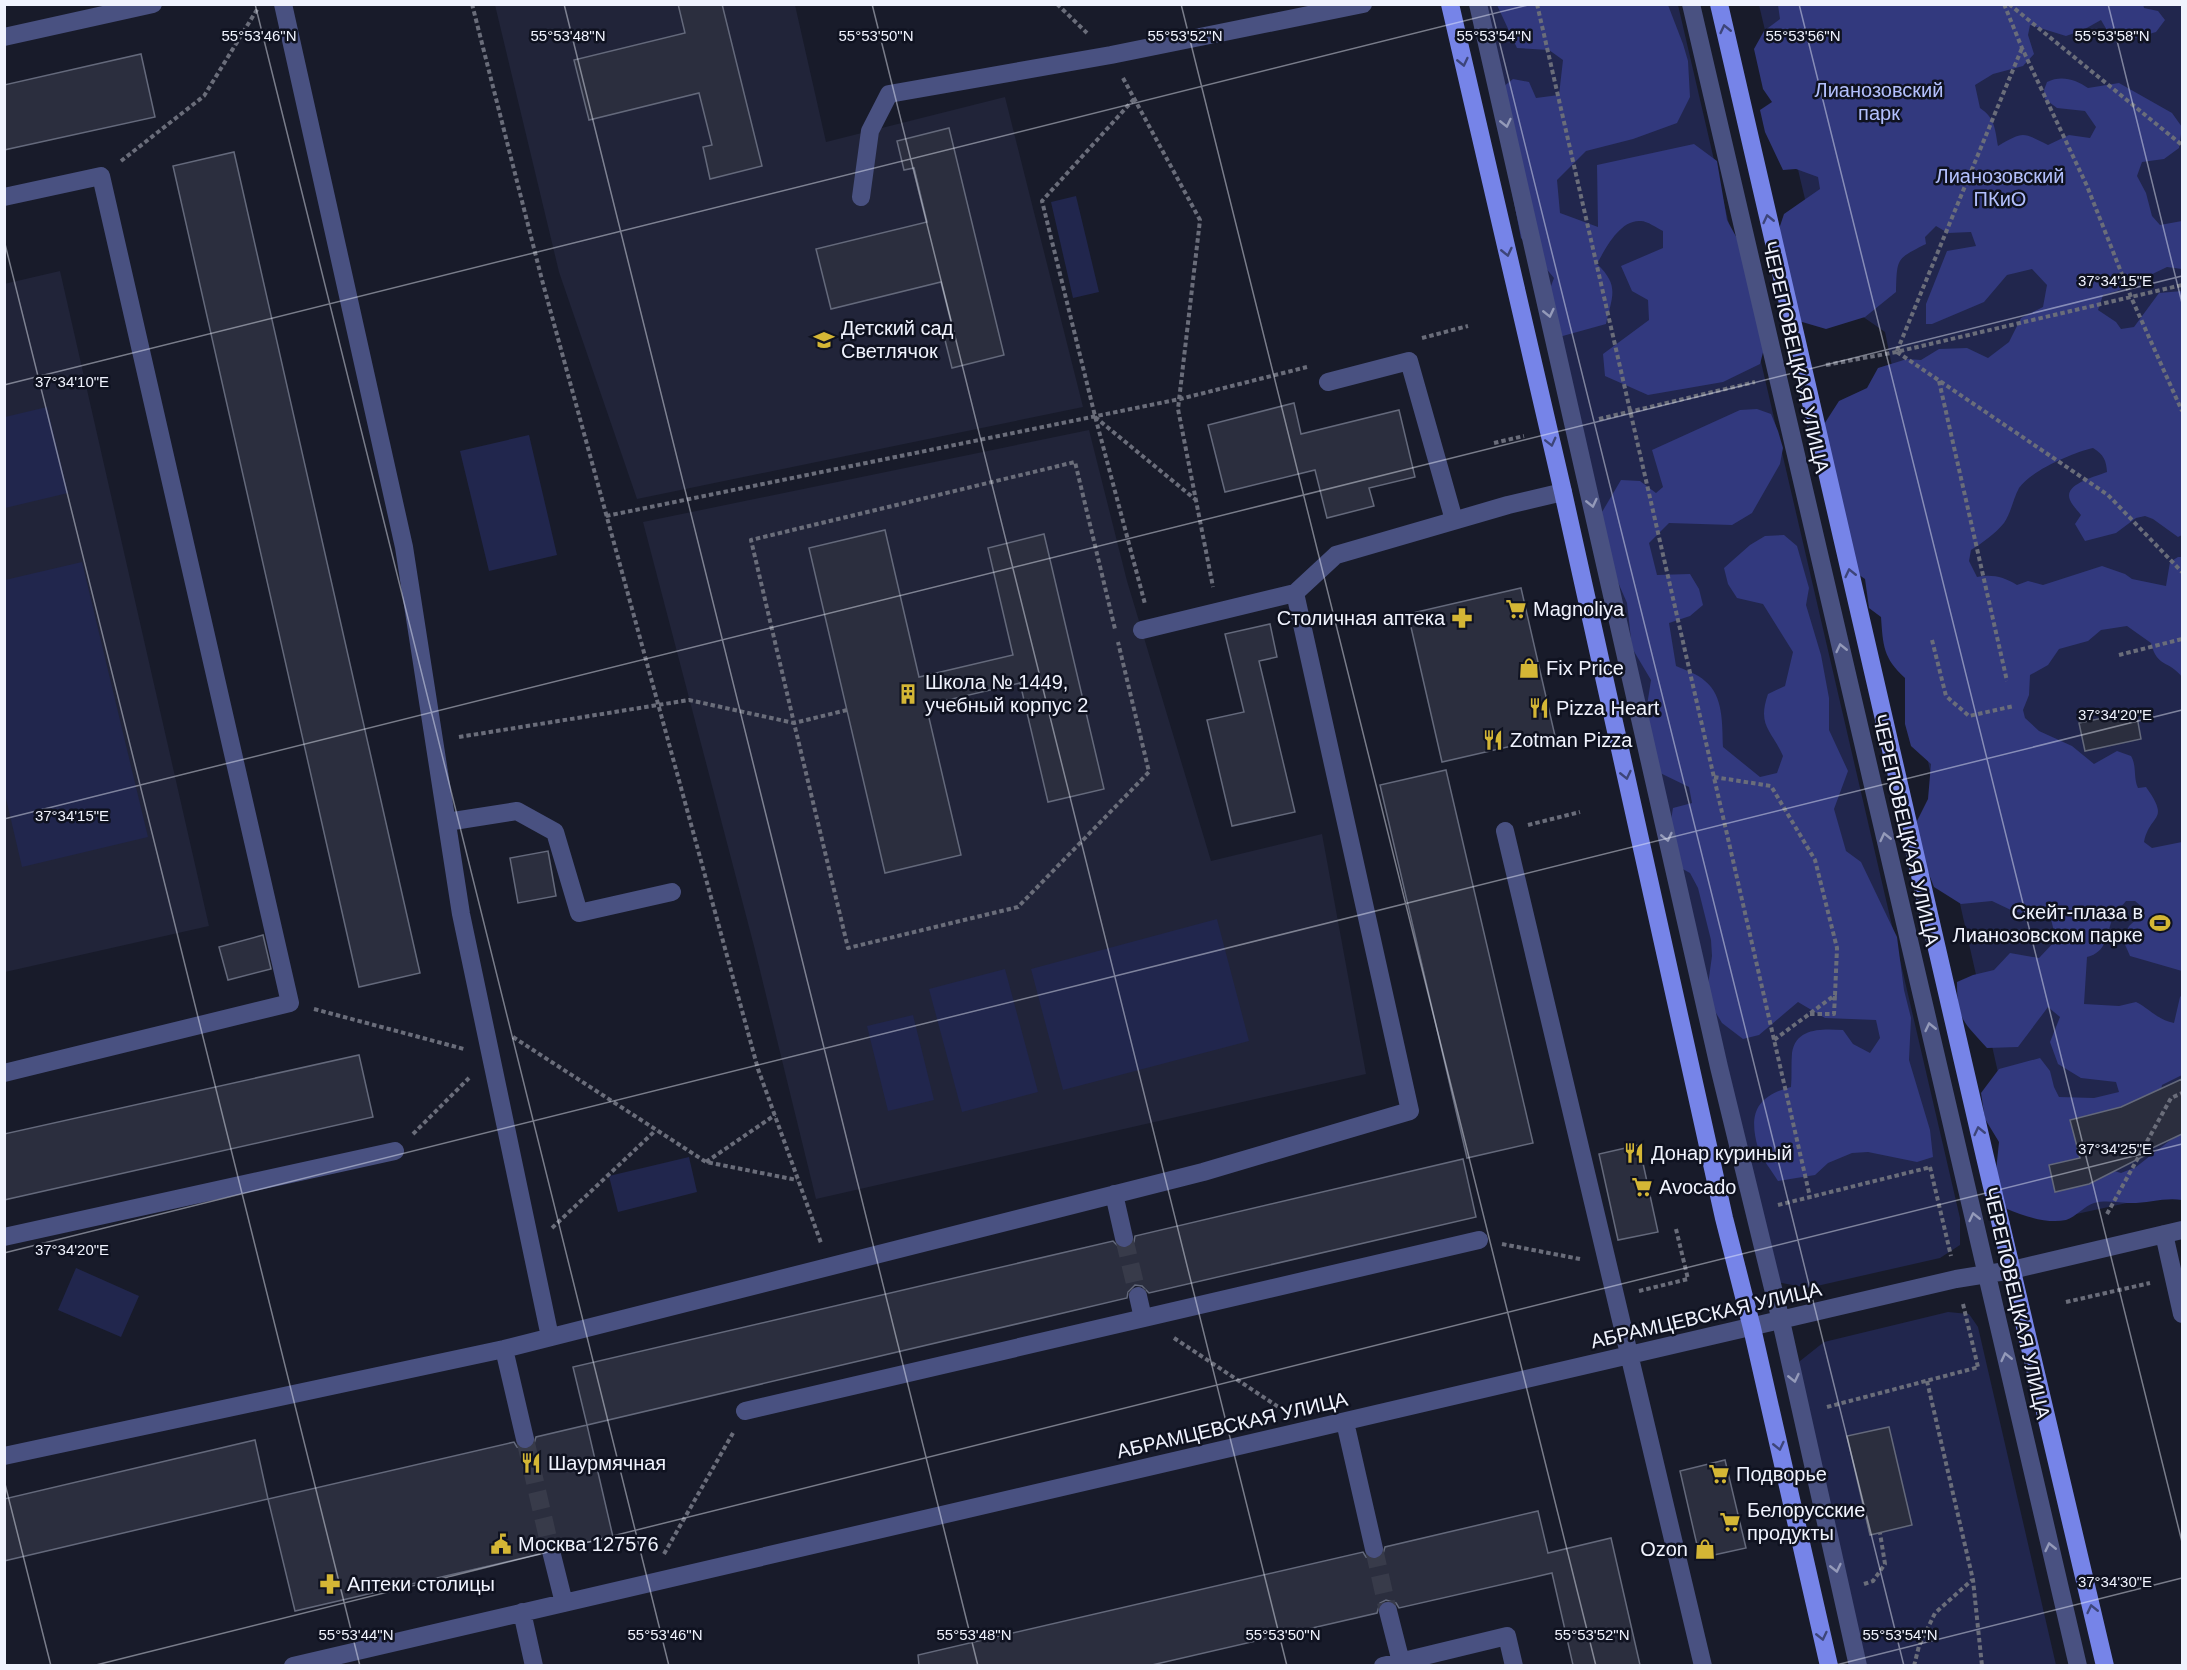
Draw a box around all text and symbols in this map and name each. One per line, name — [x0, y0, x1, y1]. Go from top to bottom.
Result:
one-way arrow — [1719, 24, 1732, 34]
text: 55°53'46"N — [221, 27, 297, 44]
text: 55°53'48"N — [530, 27, 606, 44]
text: 55°53'50"N — [838, 27, 914, 44]
text: 55°53'52"N — [1147, 27, 1223, 44]
text: 55°53'54"N — [1456, 27, 1532, 44]
text: 55°53'56"N — [1765, 27, 1841, 44]
text: 55°53'58"N — [2074, 27, 2150, 44]
one-way arrow — [1456, 56, 1469, 66]
park label: Лианозовский парк — [1815, 79, 1943, 124]
one-way arrow — [1498, 118, 1511, 128]
park label: Лианозовский ПКиО — [1936, 165, 2064, 210]
one-way arrow — [1763, 214, 1776, 224]
street label: ЧЕРЕПОВЕЦКАЯ УЛИЦА — [1759, 239, 1834, 476]
one-way arrow — [1500, 246, 1513, 256]
text: 37°34'15"E — [2078, 272, 2152, 289]
one-way arrow — [1542, 308, 1555, 318]
place label: Детский сад Светлячок — [841, 317, 954, 362]
school or university icon: Детский сад Светлячок — [812, 328, 836, 352]
text: 37°34'10"E — [35, 373, 109, 390]
one-way arrow — [1543, 436, 1556, 446]
one-way arrow — [1585, 498, 1598, 508]
one-way arrow — [1844, 568, 1857, 578]
supermarket icon: Magnoliya — [1504, 597, 1528, 621]
place label: Magnoliya — [1533, 598, 1625, 620]
pharmacy icon: Столичная аптека — [1450, 606, 1474, 630]
place label: Столичная аптека — [1277, 607, 1446, 629]
one-way arrow — [1835, 643, 1848, 653]
shop icon: Fix Price — [1517, 656, 1541, 680]
place label: Fix Price — [1546, 657, 1624, 679]
place label: Школа № 1449, учебный корпус 2 — [925, 671, 1088, 716]
building icon: Школа № 1449, учебный корпус 2 — [896, 682, 920, 706]
restaurant icon: Pizza Heart — [1527, 696, 1551, 720]
place label: Pizza Heart — [1556, 697, 1660, 719]
text: 37°34'20"E — [2078, 706, 2152, 723]
street label: ЧЕРЕПОВЕЦКАЯ УЛИЦА — [1869, 712, 1944, 949]
restaurant icon: Zotman Pizza — [1481, 728, 1505, 752]
place label: Zotman Pizza — [1510, 729, 1633, 751]
one-way arrow — [1619, 770, 1632, 780]
text: 37°34'15"E — [35, 807, 109, 824]
one-way arrow — [1660, 832, 1673, 842]
one-way arrow — [1879, 833, 1892, 843]
place label: Скейт-плаза в Лианозовском парке — [1953, 901, 2143, 946]
sports icon: Скейт-плаза в Лианозовском парке — [2148, 911, 2172, 935]
one-way arrow — [1924, 1023, 1937, 1033]
one-way arrow — [1973, 1126, 1986, 1136]
text: 37°34'25"E — [2078, 1140, 2152, 1157]
restaurant icon: Донар куриный — [1622, 1141, 1646, 1165]
place label: Донар куриный — [1651, 1142, 1792, 1164]
supermarket icon: Avocado — [1630, 1175, 1654, 1199]
place label: Avocado — [1659, 1176, 1736, 1198]
street label: ЧЕРЕПОВЕЦКАЯ УЛИЦА — [1980, 1185, 2055, 1422]
one-way arrow — [1968, 1212, 1981, 1222]
text: 37°34'20"E — [35, 1241, 109, 1258]
street label: АБРАМЦЕВСКАЯ УЛИЦА — [1588, 1278, 1824, 1352]
one-way arrow — [2001, 1352, 2014, 1362]
one-way arrow — [1787, 1372, 1800, 1382]
street label: АБРАМЦЕВСКАЯ УЛИЦА — [1114, 1388, 1350, 1462]
one-way arrow — [1772, 1441, 1785, 1451]
restaurant icon: Шаурмячная — [519, 1451, 543, 1475]
place label: Шаурмячная — [548, 1452, 666, 1474]
supermarket icon: Подворье — [1707, 1462, 1731, 1486]
place label: Подворье — [1736, 1463, 1827, 1485]
place label: Белорусские продукты — [1747, 1499, 1865, 1544]
supermarket icon: Белорусские продукты — [1718, 1510, 1742, 1534]
public building icon: Москва 127576 — [489, 1532, 513, 1556]
place label: Москва 127576 — [518, 1533, 659, 1555]
shop icon: Ozon — [1693, 1537, 1717, 1561]
place label: Ozon — [1640, 1538, 1688, 1560]
one-way arrow — [2045, 1542, 2058, 1552]
one-way arrow — [1829, 1563, 1842, 1573]
pharmacy icon: Аптеки столицы — [318, 1572, 342, 1596]
place label: Аптеки столицы — [347, 1573, 495, 1595]
text: 37°34'30"E — [2078, 1573, 2152, 1590]
one-way arrow — [2086, 1604, 2099, 1614]
text: 55°53'44"N — [318, 1626, 394, 1643]
text: 55°53'46"N — [627, 1626, 703, 1643]
text: 55°53'48"N — [936, 1626, 1012, 1643]
text: 55°53'50"N — [1245, 1626, 1321, 1643]
text: 55°53'52"N — [1554, 1626, 1630, 1643]
text: 55°53'54"N — [1862, 1626, 1938, 1643]
one-way arrow — [1815, 1631, 1828, 1641]

